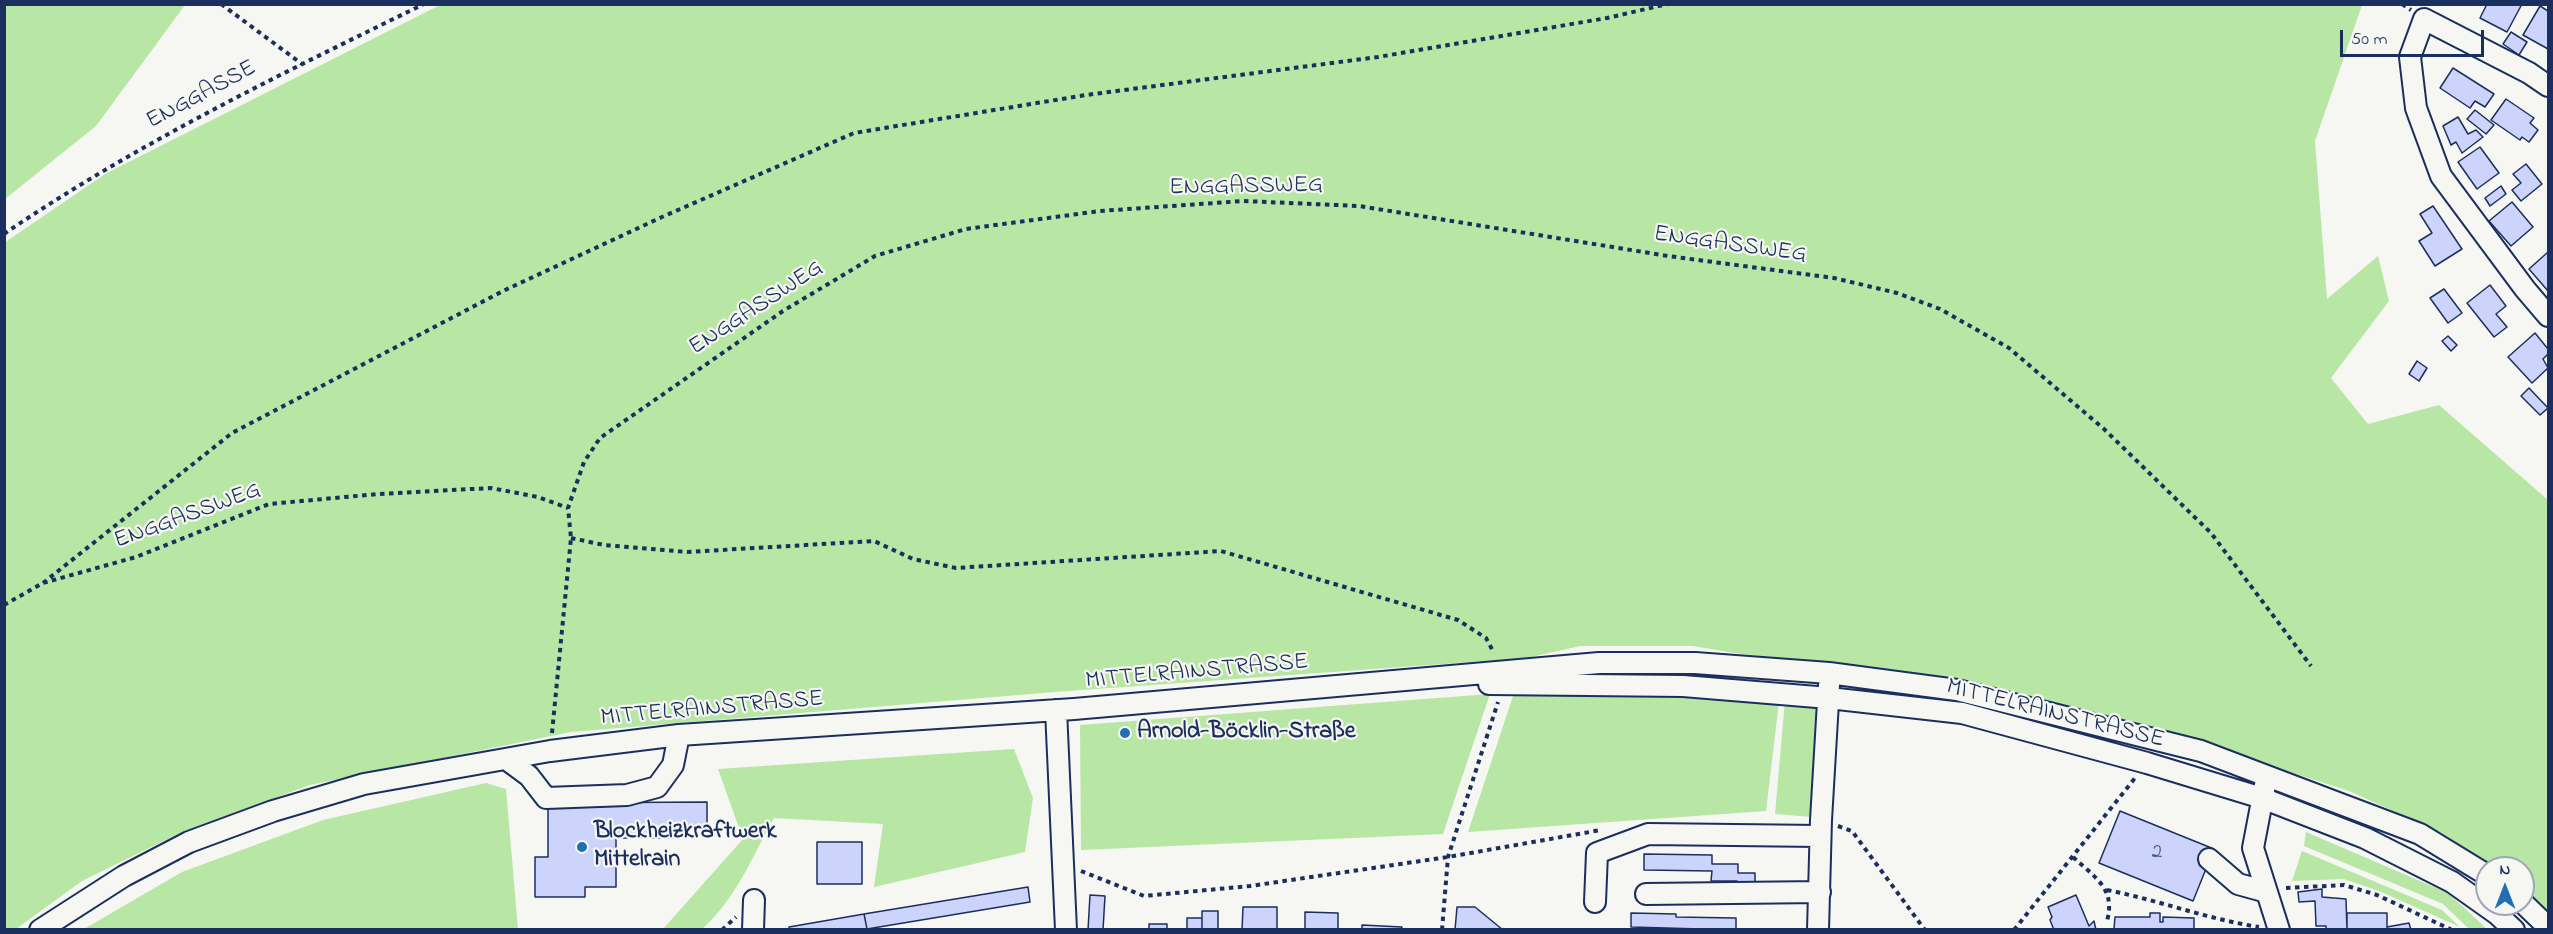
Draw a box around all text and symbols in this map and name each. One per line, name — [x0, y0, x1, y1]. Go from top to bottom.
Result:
scale bar — [2343, 18, 2487, 56]
text: 50 m — [2351, 27, 2388, 53]
street label: ENGGASSE — [142, 55, 262, 137]
street label: ENGGASSWEG — [1169, 172, 1323, 204]
street label: ENGGASSWEG — [1652, 221, 1808, 271]
street label: ENGGASSWEG — [685, 255, 829, 363]
street label: ENGGASSWEG — [111, 477, 265, 557]
street label: MITTELRAINSTRASSE — [1084, 649, 1310, 697]
street label: MITTELRAINSTRASSE — [1943, 674, 2167, 756]
street label: MITTELRAINSTRASSE — [599, 686, 825, 734]
place label: Arnold-Böcklin-Straße — [1137, 719, 1355, 747]
marker: Arnold-Böcklin-Straße — [1118, 726, 1132, 740]
place label: Blockheizkraftwerk Mittelrain — [594, 819, 777, 875]
marker: Blockheizkraftwerk Mittelrain — [575, 840, 589, 854]
house number: 2 — [2152, 841, 2162, 867]
north arrow — [2475, 856, 2535, 916]
text: N — [2500, 858, 2510, 882]

